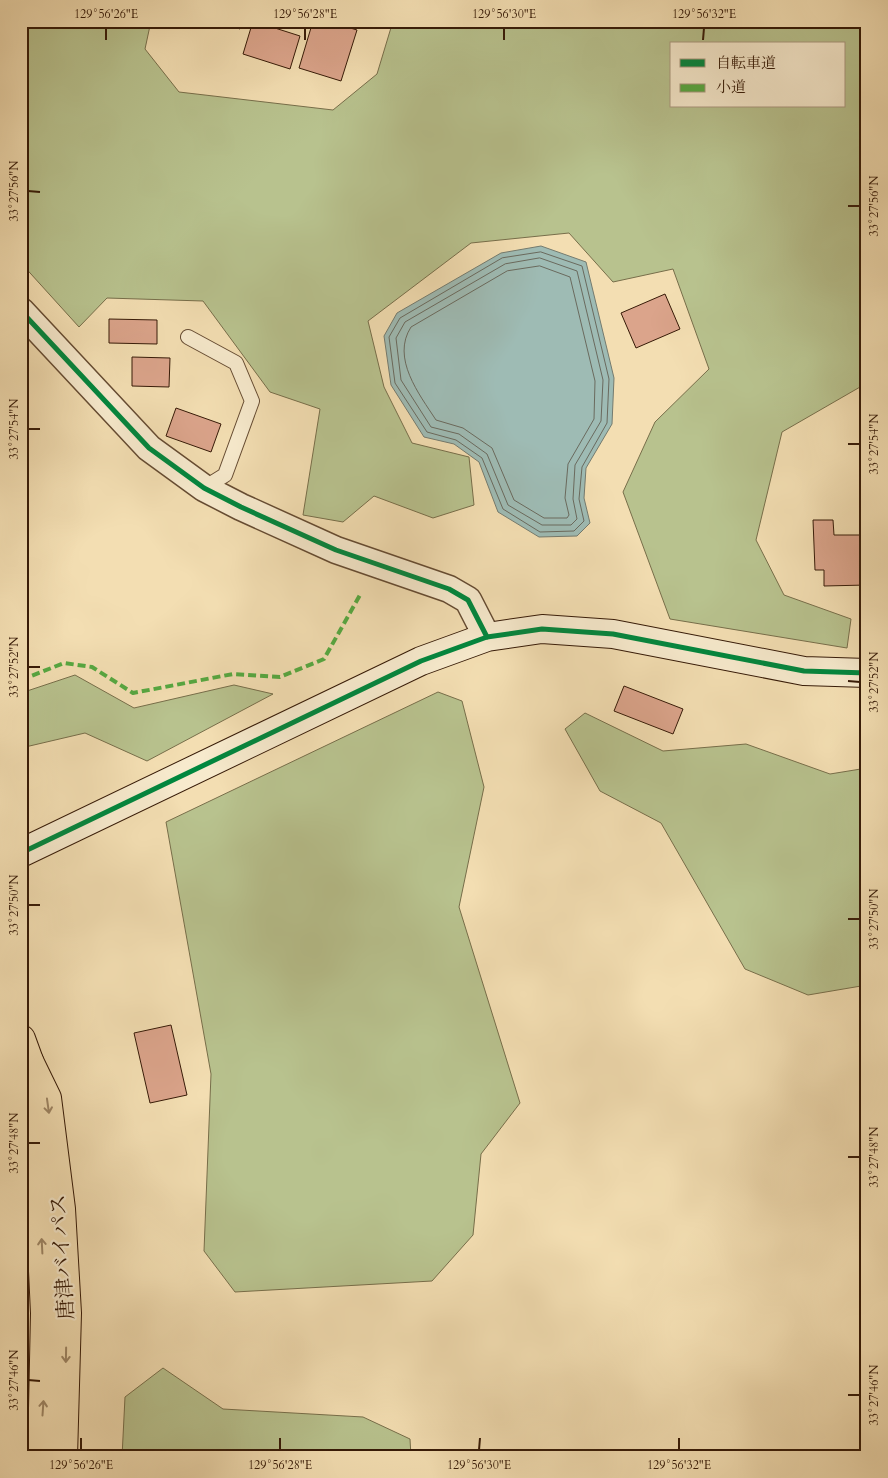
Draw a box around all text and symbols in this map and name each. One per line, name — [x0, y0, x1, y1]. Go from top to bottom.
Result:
text: 129°56'26"E — [74, 6, 138, 22]
text: 129°56'28"E — [273, 6, 337, 22]
text: 129°56'30"E — [472, 6, 536, 22]
text: 129°56'32"E — [672, 6, 736, 22]
legend — [670, 42, 846, 108]
text: 自転車道 — [716, 53, 776, 73]
text: 小道 — [716, 77, 746, 97]
text: 33°27'56"N — [6, 160, 22, 221]
text: 33°27'56"N — [866, 175, 882, 236]
text: 33°27'54"N — [6, 398, 22, 459]
text: 33°27'54"N — [866, 413, 882, 474]
text: 33°27'52"N — [6, 636, 22, 697]
text: 33°27'52"N — [866, 651, 882, 712]
text: 33°27'50"N — [6, 874, 22, 935]
text: 33°27'50"N — [866, 888, 882, 949]
one-way arrow — [43, 1097, 53, 1113]
text: 33°27'48"N — [6, 1112, 22, 1173]
text: 33°27'48"N — [866, 1126, 882, 1187]
street label: 唐津バイパス — [44, 1193, 81, 1321]
one-way arrow — [37, 1238, 46, 1254]
one-way arrow — [62, 1347, 71, 1363]
text: 33°27'46"N — [6, 1349, 22, 1410]
text: 33°27'46"N — [866, 1364, 882, 1425]
one-way arrow — [38, 1401, 48, 1417]
text: 129°56'26"E — [49, 1457, 113, 1473]
text: 129°56'28"E — [248, 1457, 312, 1473]
text: 129°56'30"E — [447, 1457, 511, 1473]
text: 129°56'32"E — [647, 1457, 711, 1473]

